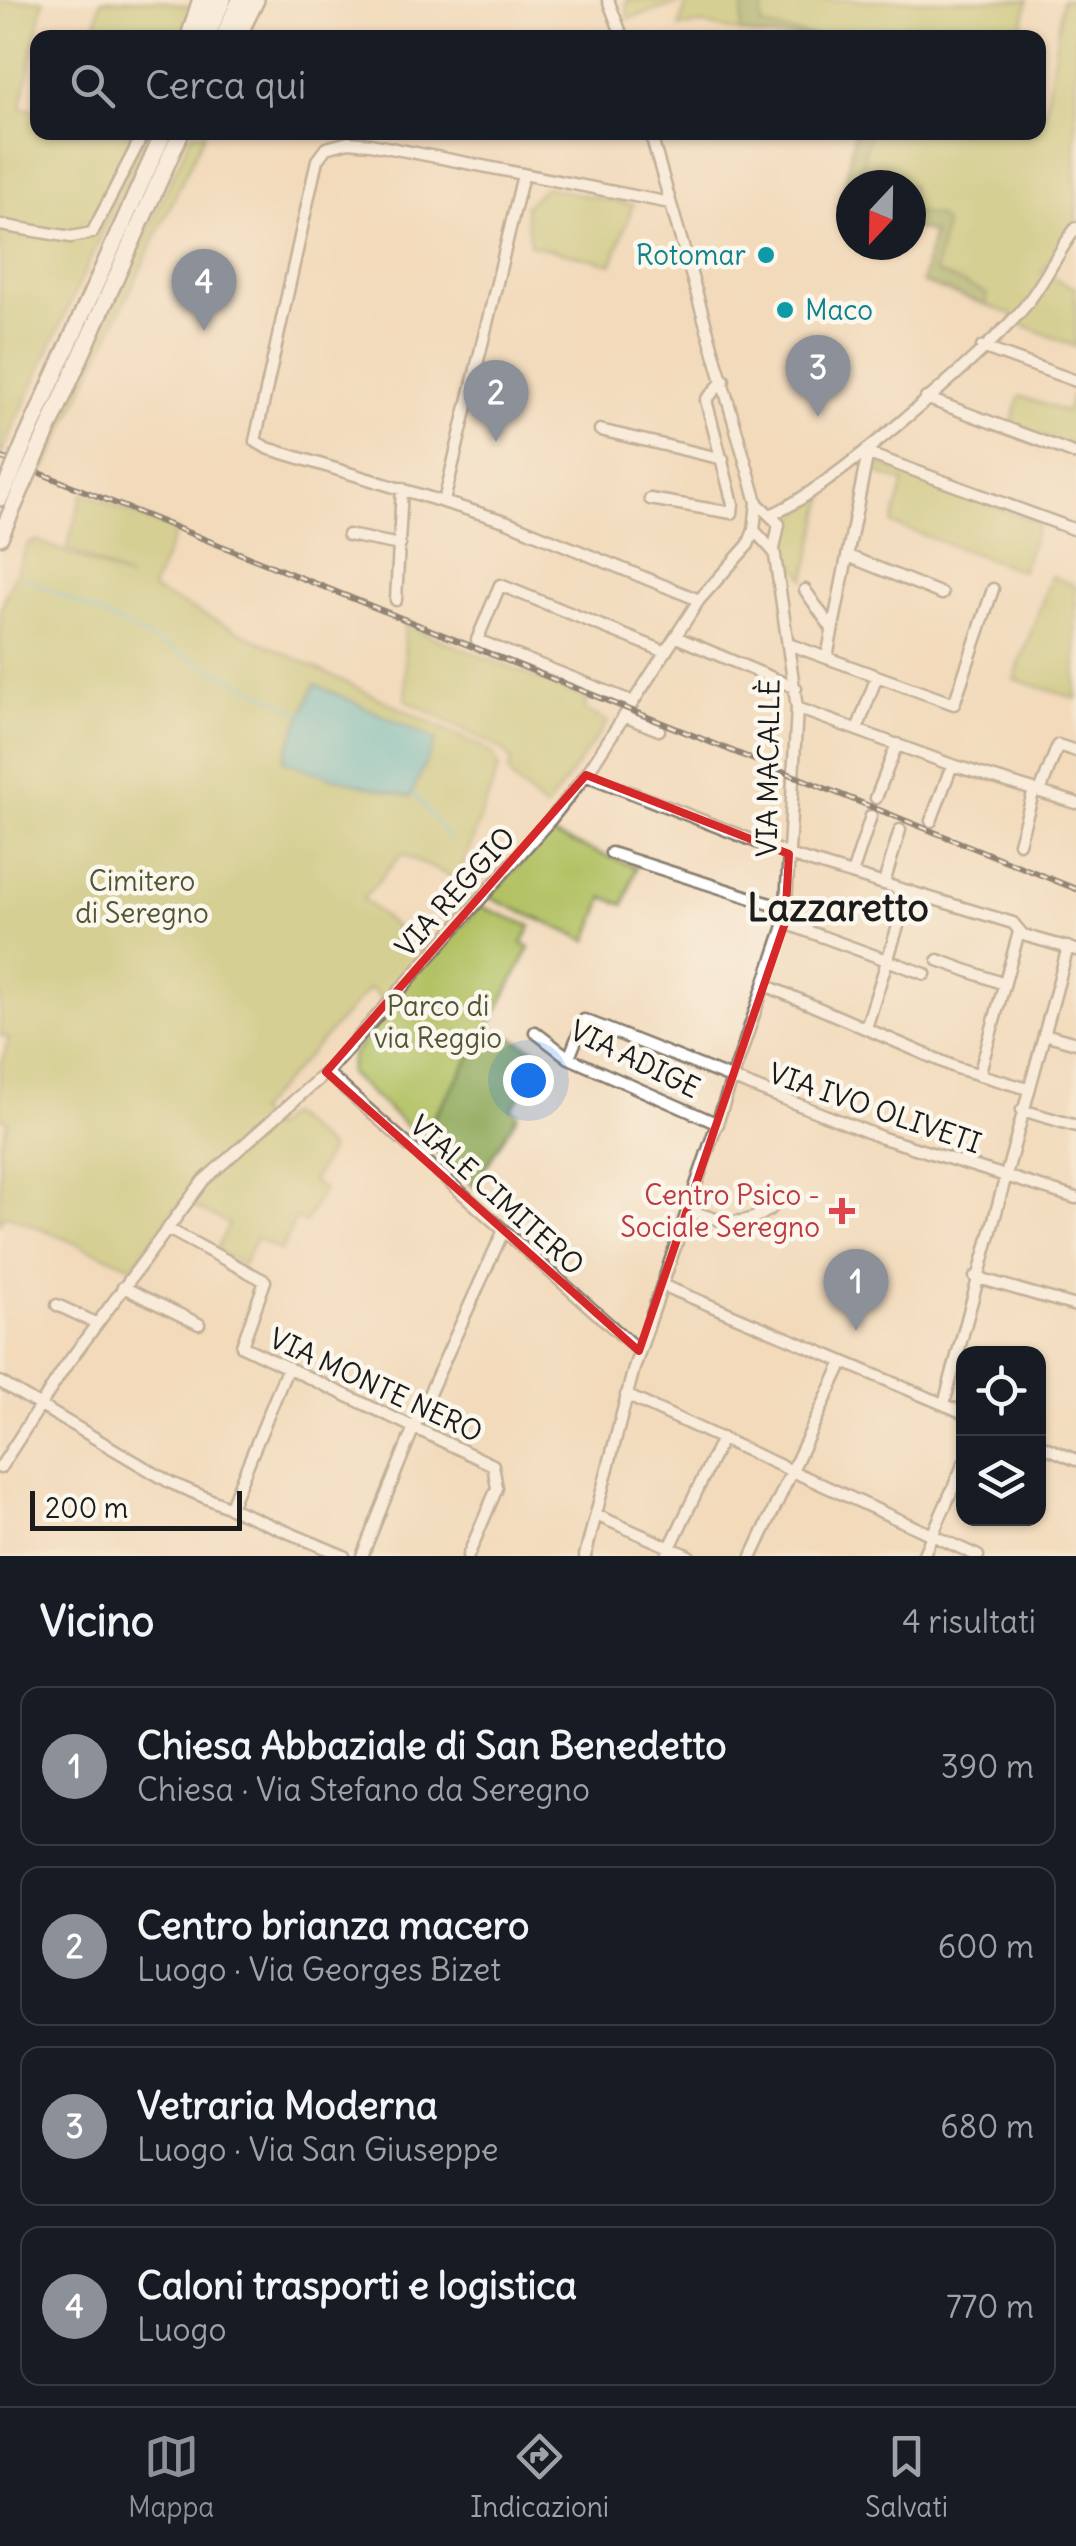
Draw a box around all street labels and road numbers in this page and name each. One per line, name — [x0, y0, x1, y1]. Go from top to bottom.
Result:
street label: VIA MACALLÈ — [747, 678, 788, 857]
street label: VIA REGGIO — [387, 820, 523, 964]
street label: VIA ADIGE — [564, 1012, 706, 1106]
street label: VIA IVO OLIVETI — [764, 1055, 986, 1161]
street label: VIALE CIMITERO — [402, 1107, 592, 1283]
street label: VIA MONTE NERO — [264, 1320, 488, 1450]

